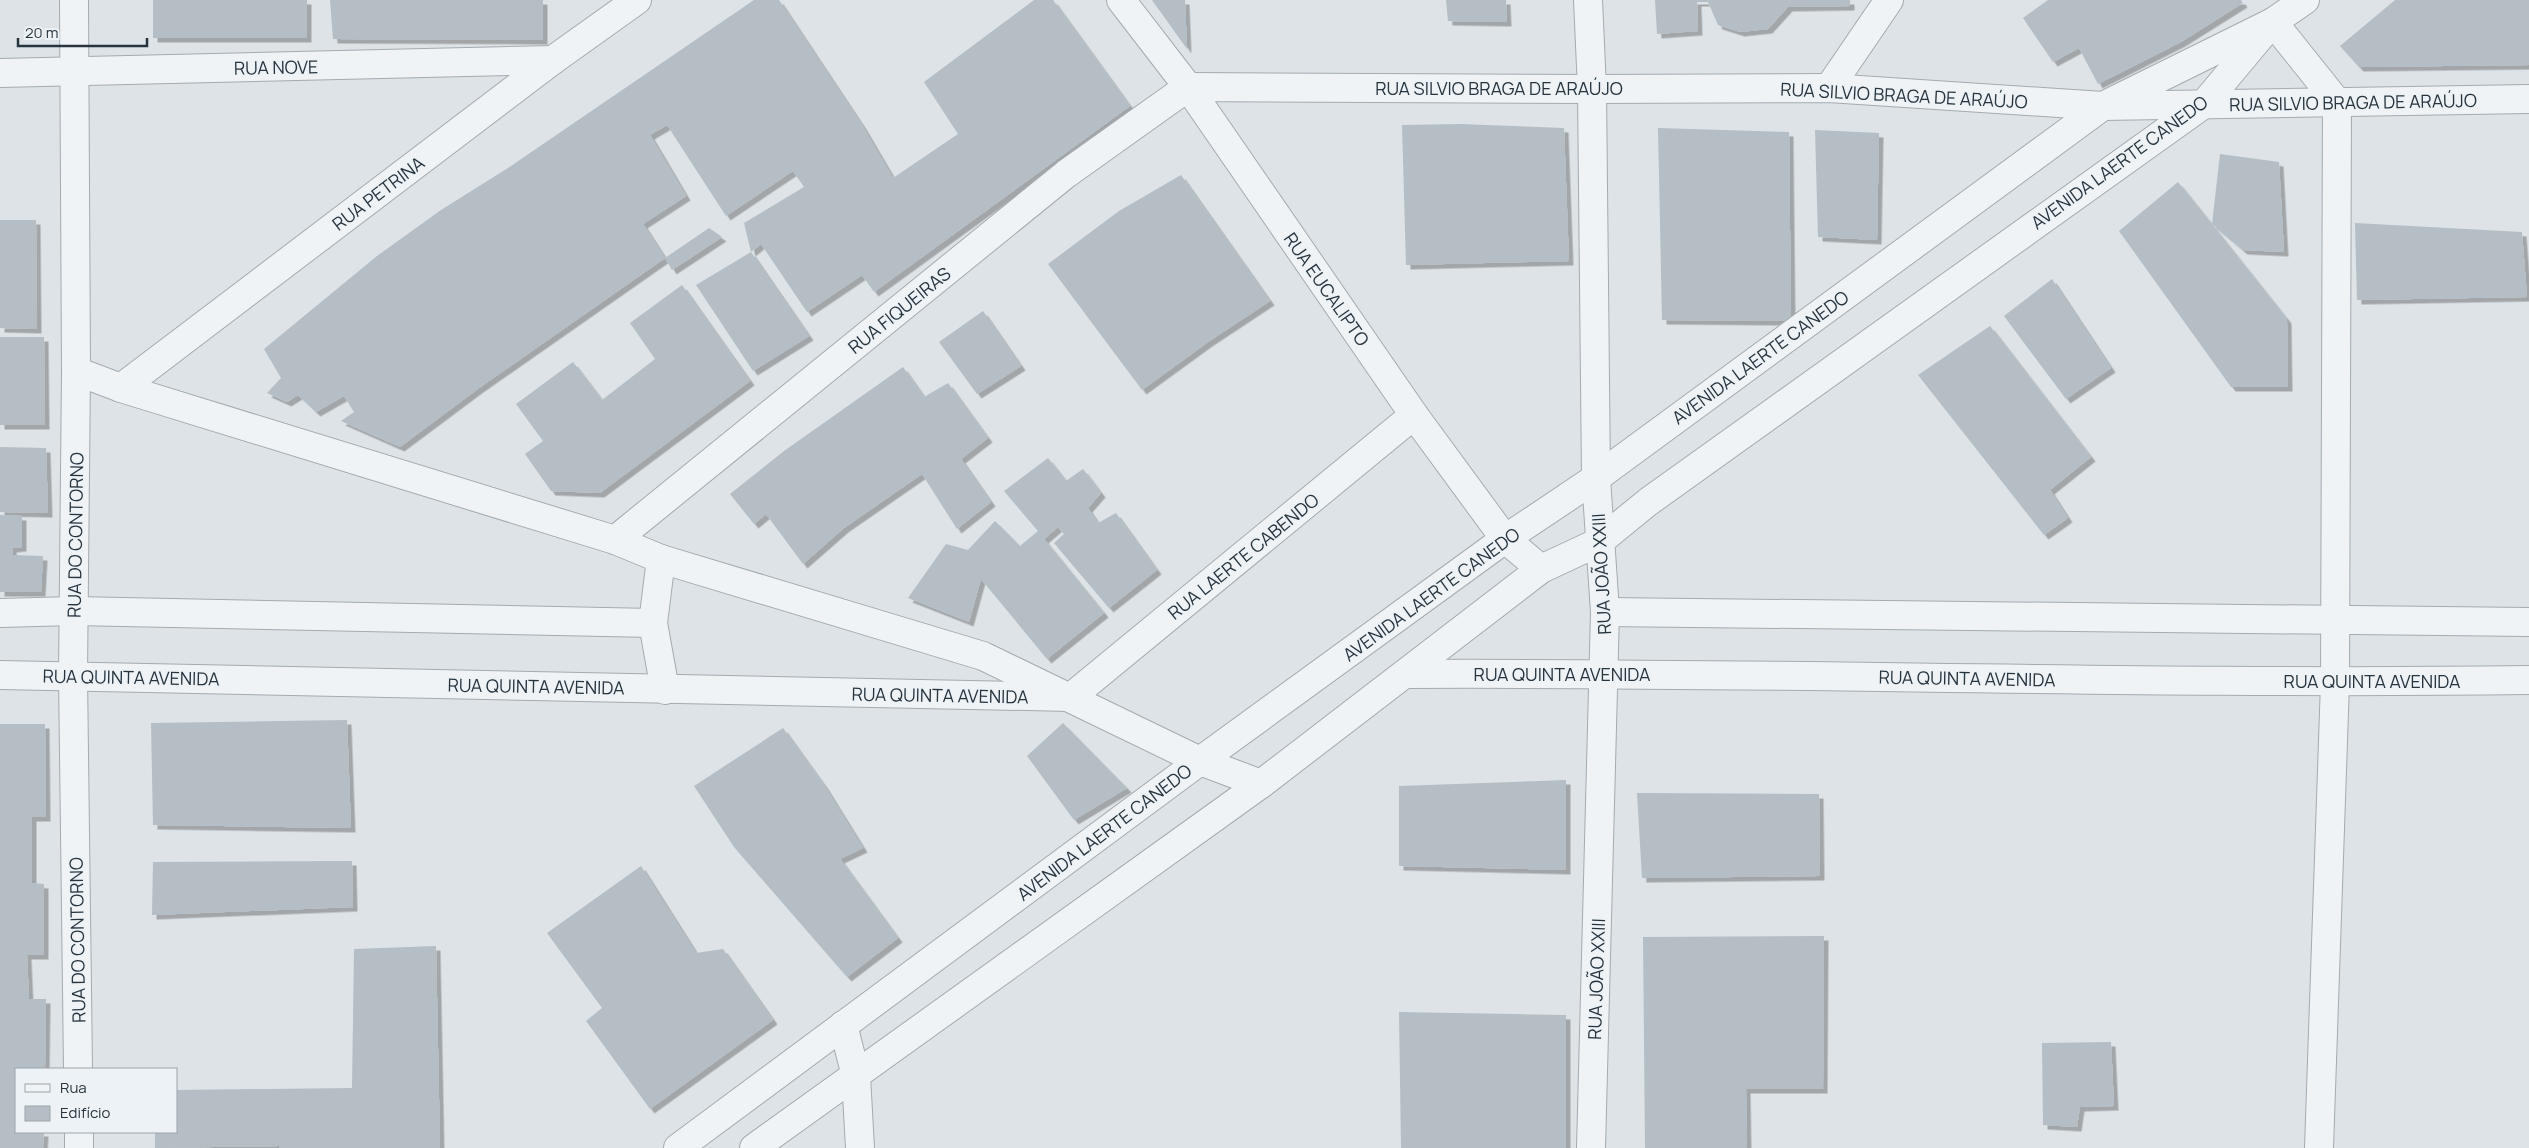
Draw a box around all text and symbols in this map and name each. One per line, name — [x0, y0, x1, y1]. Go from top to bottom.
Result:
scale bar — [18, 15, 146, 47]
text: 20 m — [25, 22, 58, 43]
street label: RUA NOVE — [234, 54, 318, 80]
street label: RUA SILVIO BRAGA DE ARAÚJO — [1375, 76, 1623, 100]
street label: RUA SILVIO BRAGA DE ARAÚJO — [1780, 77, 2028, 113]
street label: RUA SILVIO BRAGA DE ARAÚJO — [2229, 88, 2477, 116]
street label: AVENIDA LAERTE CANEDO — [2026, 90, 2212, 234]
street label: RUA PETRINA — [327, 150, 429, 236]
street label: RUA EUCALIPTO — [1279, 228, 1375, 350]
street label: RUA FIQUEIRAS — [843, 261, 955, 359]
street label: AVENIDA LAERTE CANEDO — [1667, 285, 1853, 429]
street label: RUA DO CONTORNO — [62, 452, 88, 618]
street label: RUA LAERTE CABENDO — [1162, 488, 1324, 624]
street label: RUA JOÃO XXIII — [1586, 513, 1616, 635]
street label: AVENIDA LAERTE CANEDO — [1338, 522, 1524, 666]
street label: RUA QUINTA AVENIDA — [1474, 662, 1651, 686]
street label: RUA QUINTA AVENIDA — [42, 663, 220, 691]
street label: RUA QUINTA AVENIDA — [1878, 664, 2056, 692]
street label: RUA QUINTA AVENIDA — [2284, 669, 2461, 693]
street label: RUA QUINTA AVENIDA — [447, 672, 625, 700]
street label: RUA QUINTA AVENIDA — [851, 681, 1029, 709]
street label: AVENIDA LAERTE CANEDO — [1012, 758, 1196, 906]
street label: RUA DO CONTORNO — [64, 857, 90, 1023]
street label: RUA JOÃO XXIII — [1582, 918, 1610, 1040]
legend — [15, 1068, 178, 1133]
text: Rua — [60, 1077, 87, 1098]
text: Edifício — [60, 1102, 111, 1123]

